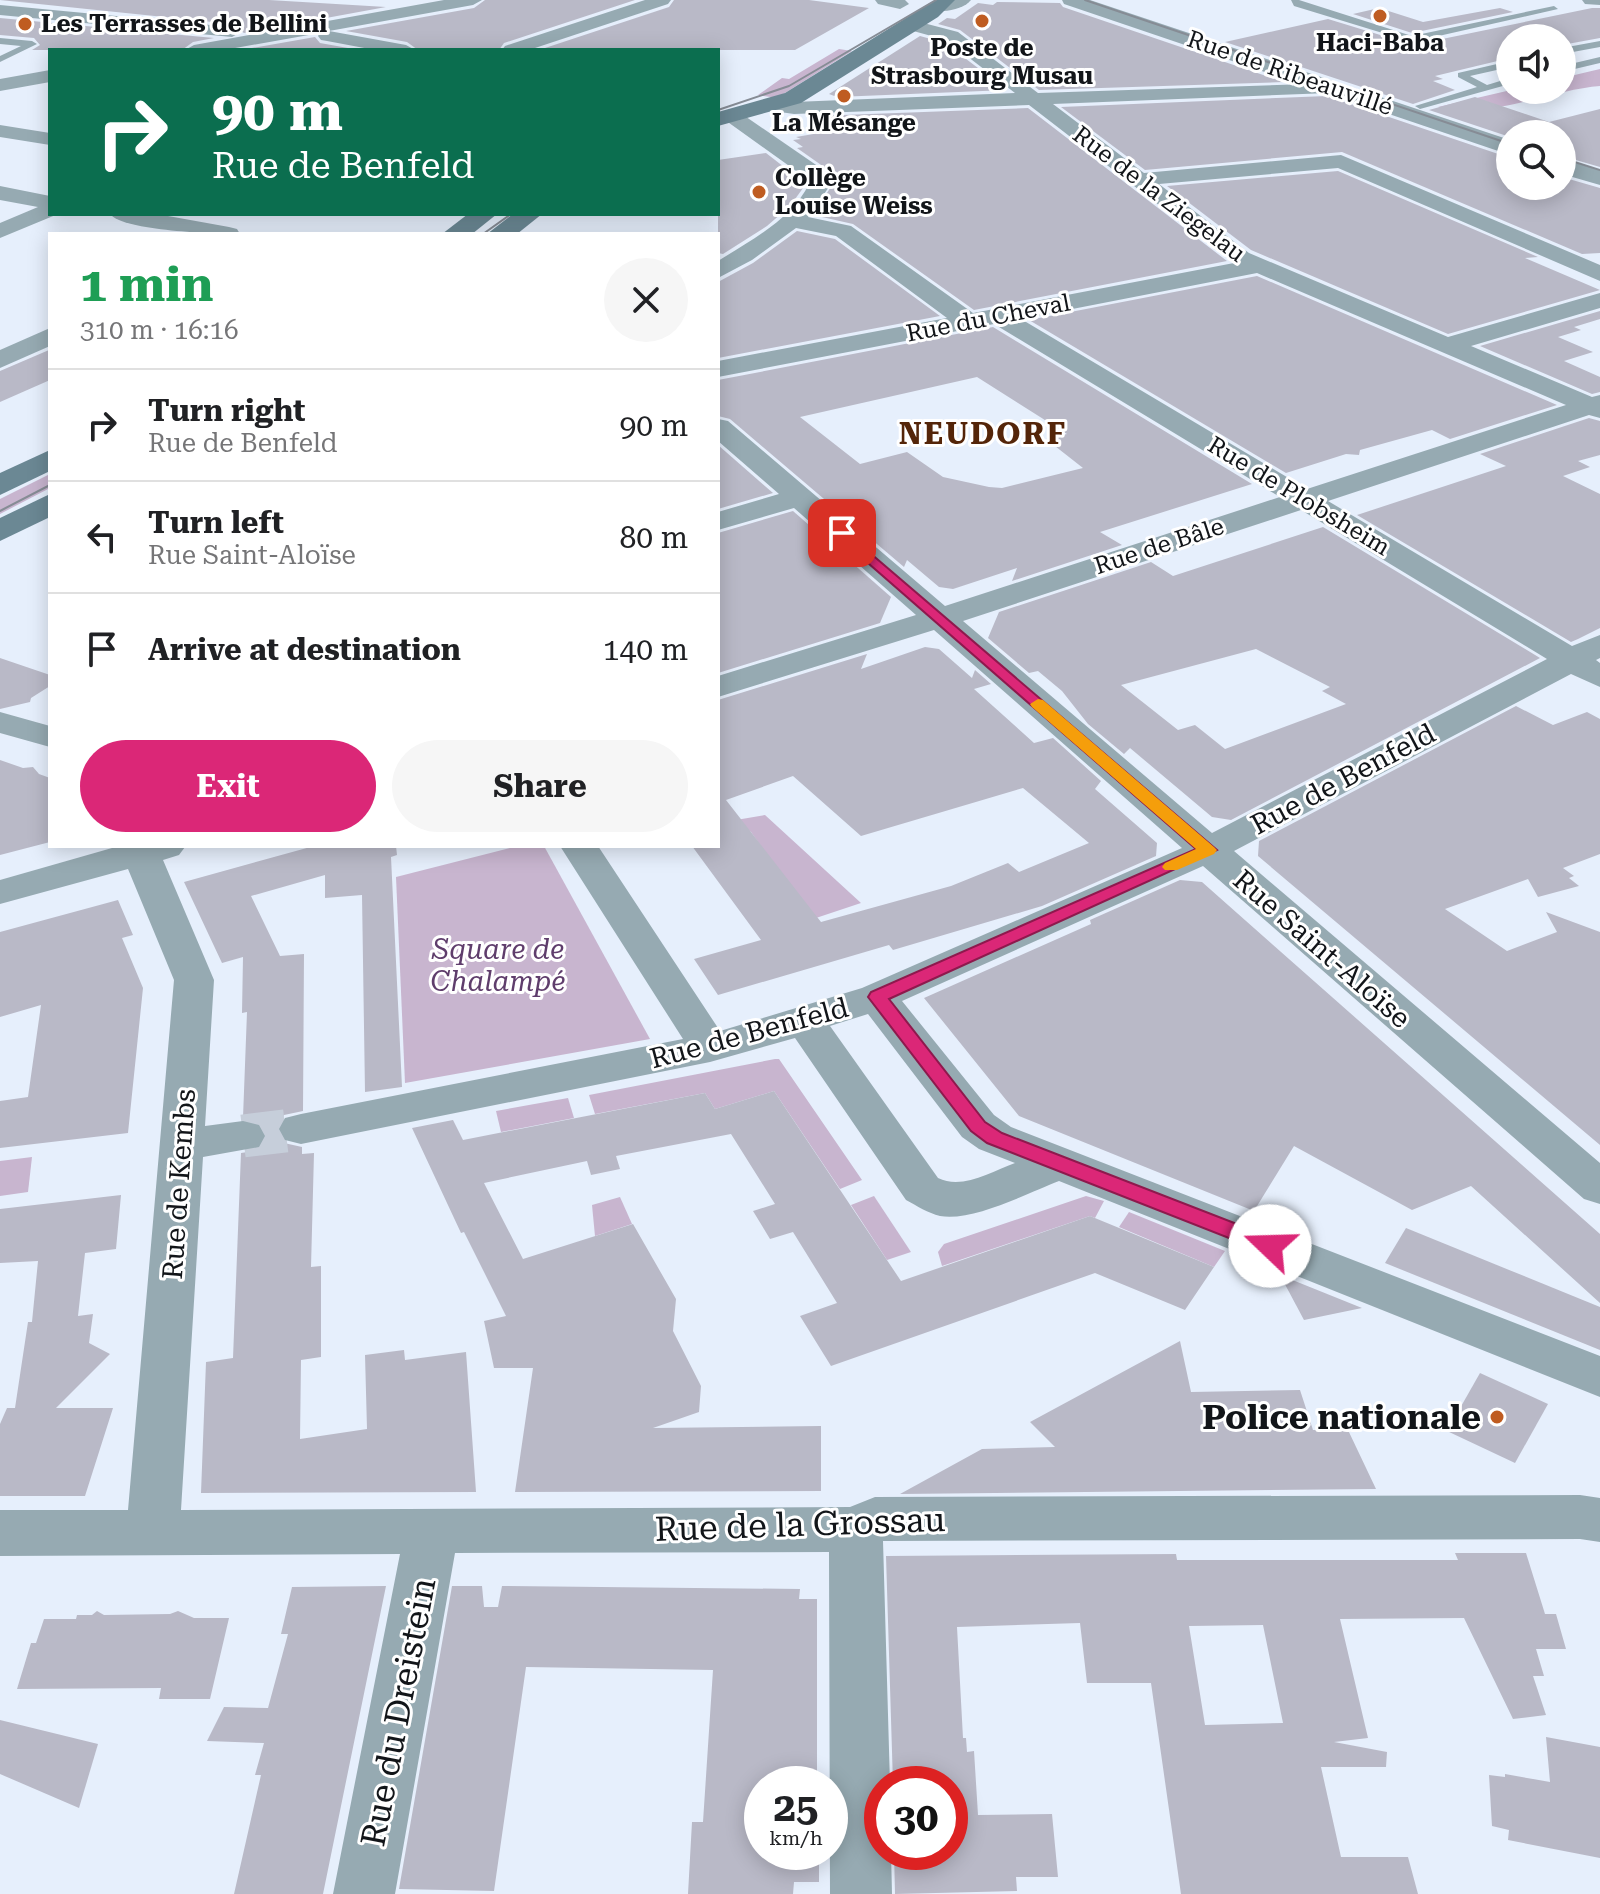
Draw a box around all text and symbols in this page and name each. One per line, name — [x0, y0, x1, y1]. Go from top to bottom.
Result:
marker: Haci-Baba — [1371, 7, 1389, 25]
place label: Les Terrasses de Bellini — [41, 10, 327, 38]
marker: Poste de Strasbourg Musau — [973, 12, 991, 30]
marker: Les Terrasses de Bellini — [16, 15, 34, 33]
map controls — [1496, 24, 1576, 200]
button: sound — [1496, 24, 1576, 104]
street label: Rue de Ribeauvillé — [1184, 25, 1396, 121]
place label: Haci-Baba — [1316, 29, 1444, 57]
place label: Poste de Strasbourg Musau — [871, 34, 1093, 90]
text: 90 m — [212, 78, 343, 144]
icon: right — [80, 80, 184, 184]
marker: La Mésange — [835, 87, 853, 105]
place label: La Mésange — [772, 109, 916, 137]
street label: Rue de la Ziegelau — [1067, 120, 1251, 268]
button: search — [1496, 120, 1576, 200]
text: Rue de Benfeld — [212, 145, 474, 187]
place label: Collège Louise Weiss — [775, 164, 933, 220]
marker: Collège Louise Weiss — [750, 183, 768, 201]
text: 1 min — [80, 257, 213, 313]
button: close — [604, 258, 688, 342]
street label: Rue du Cheval — [904, 288, 1072, 348]
text: 310 m · 16:16 — [80, 315, 239, 345]
text: Turn right — [148, 393, 305, 428]
icon: right — [80, 403, 124, 447]
text: 90 m — [619, 408, 688, 443]
district label: NEUDORF — [899, 416, 1067, 451]
text: Rue de Benfeld — [148, 428, 337, 458]
street label: Rue de Plobsheim — [1203, 431, 1395, 562]
pin — [808, 499, 876, 567]
text: Turn left — [148, 505, 284, 540]
icon: arrive — [820, 511, 864, 555]
street label: Rue de Bâle — [1091, 512, 1227, 580]
icon: left — [80, 515, 124, 559]
text: 80 m — [619, 520, 688, 555]
text: Rue Saint-Aloïse — [148, 540, 356, 570]
icon: arrive — [80, 627, 124, 671]
text: Arrive at destination — [148, 632, 461, 667]
text: 140 m — [603, 632, 688, 667]
street label: Rue de Benfeld — [1245, 717, 1441, 841]
button: Exit — [80, 740, 376, 832]
button: Share — [392, 740, 688, 832]
street label: Rue Saint-Aloïse — [1227, 863, 1417, 1035]
park label: Square de Chalampé — [431, 933, 565, 998]
street label: Rue de Benfeld — [646, 991, 852, 1075]
street label: Rue de Kembs — [156, 1088, 202, 1280]
position arrow — [1228, 1204, 1312, 1288]
place label: Police nationale — [1202, 1397, 1481, 1437]
marker: Police nationale — [1488, 1408, 1506, 1426]
street label: Rue de la Grossau — [654, 1499, 946, 1549]
street label: Rue du Dreistein — [352, 1574, 444, 1850]
speed limit sign: 30 — [864, 1766, 968, 1870]
text: 25 — [774, 1784, 818, 1831]
text: km/h — [769, 1826, 823, 1850]

